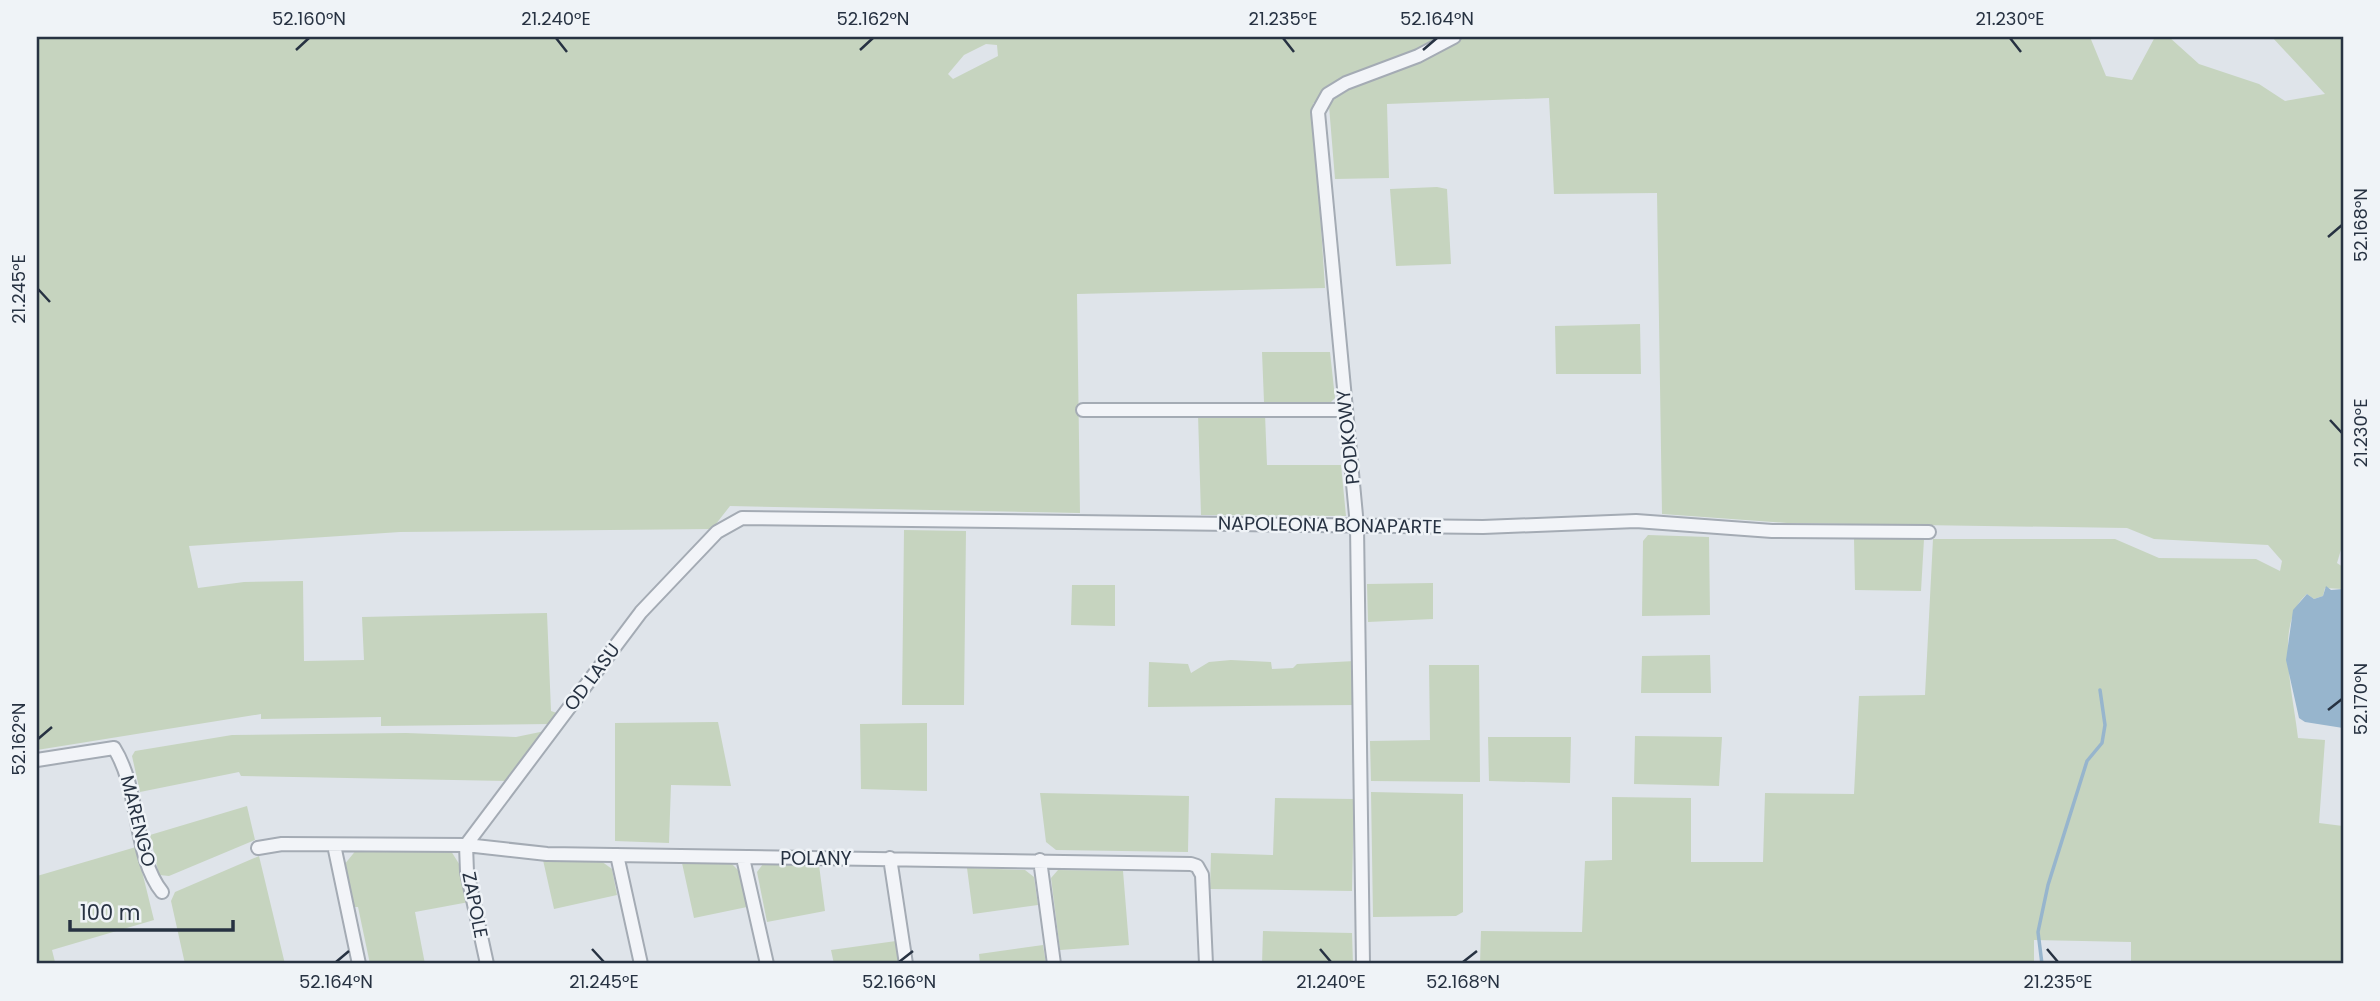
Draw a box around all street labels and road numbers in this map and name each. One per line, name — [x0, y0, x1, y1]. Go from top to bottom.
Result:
street label: PODKOWY — [1330, 388, 1366, 486]
street label: NAPOLEONA BONAPARTE — [1218, 510, 1442, 540]
street label: OD LASU — [558, 638, 626, 716]
street label: MARENGO — [114, 772, 162, 870]
street label: POLANY — [780, 845, 852, 872]
street label: ZAPOLE — [455, 870, 495, 940]

